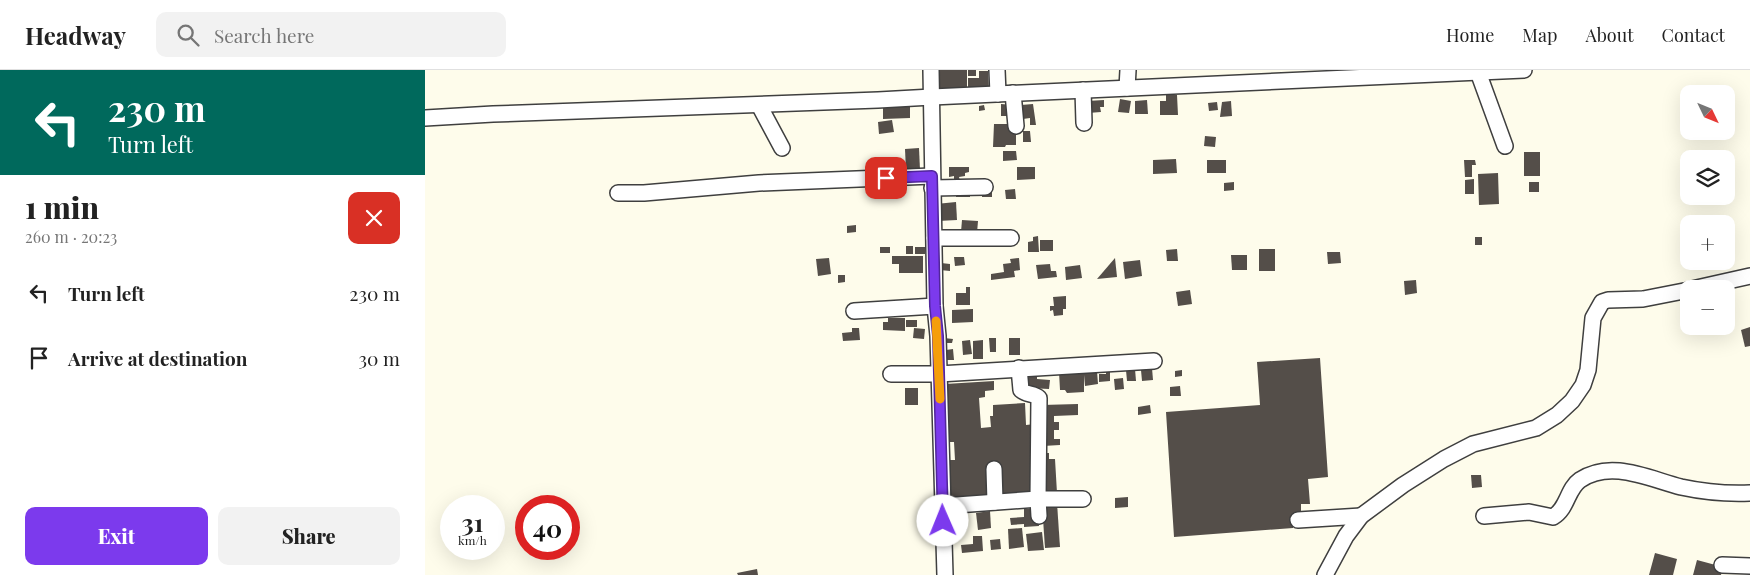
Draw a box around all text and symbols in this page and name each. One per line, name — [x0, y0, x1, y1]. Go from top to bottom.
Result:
search box — [156, 12, 506, 57]
text: Headway — [25, 19, 126, 51]
icon: search — [174, 21, 202, 49]
text: Search here — [214, 22, 314, 48]
text: Home — [1446, 23, 1494, 47]
text: Map — [1522, 23, 1557, 47]
text: About — [1585, 23, 1634, 47]
text: Contact — [1662, 23, 1725, 47]
text: 230 m — [108, 84, 206, 131]
north arrow — [1680, 85, 1735, 140]
map controls — [1680, 85, 1735, 335]
icon: left — [25, 90, 90, 155]
text: Turn left — [108, 129, 193, 159]
button: layers — [1680, 150, 1735, 205]
pin — [865, 157, 907, 199]
icon: arrive — [872, 164, 900, 192]
text: 1 min — [25, 187, 99, 227]
button: close — [348, 192, 400, 244]
button: + — [1680, 215, 1735, 270]
text: 260 m · 20:23 — [25, 226, 117, 247]
icon: left — [25, 279, 53, 307]
text: Turn left — [68, 280, 145, 306]
text: 230 m — [349, 280, 400, 306]
button: − — [1680, 280, 1735, 335]
icon: arrive — [25, 344, 53, 372]
text: Arrive at destination — [68, 345, 248, 371]
text: 30 m — [358, 345, 400, 371]
position arrow — [916, 494, 968, 546]
speed limit sign: 40 — [515, 495, 580, 560]
text: 31 — [462, 505, 483, 538]
button: Exit — [25, 507, 208, 565]
button: Share — [218, 507, 400, 565]
text: km/h — [458, 532, 487, 548]

